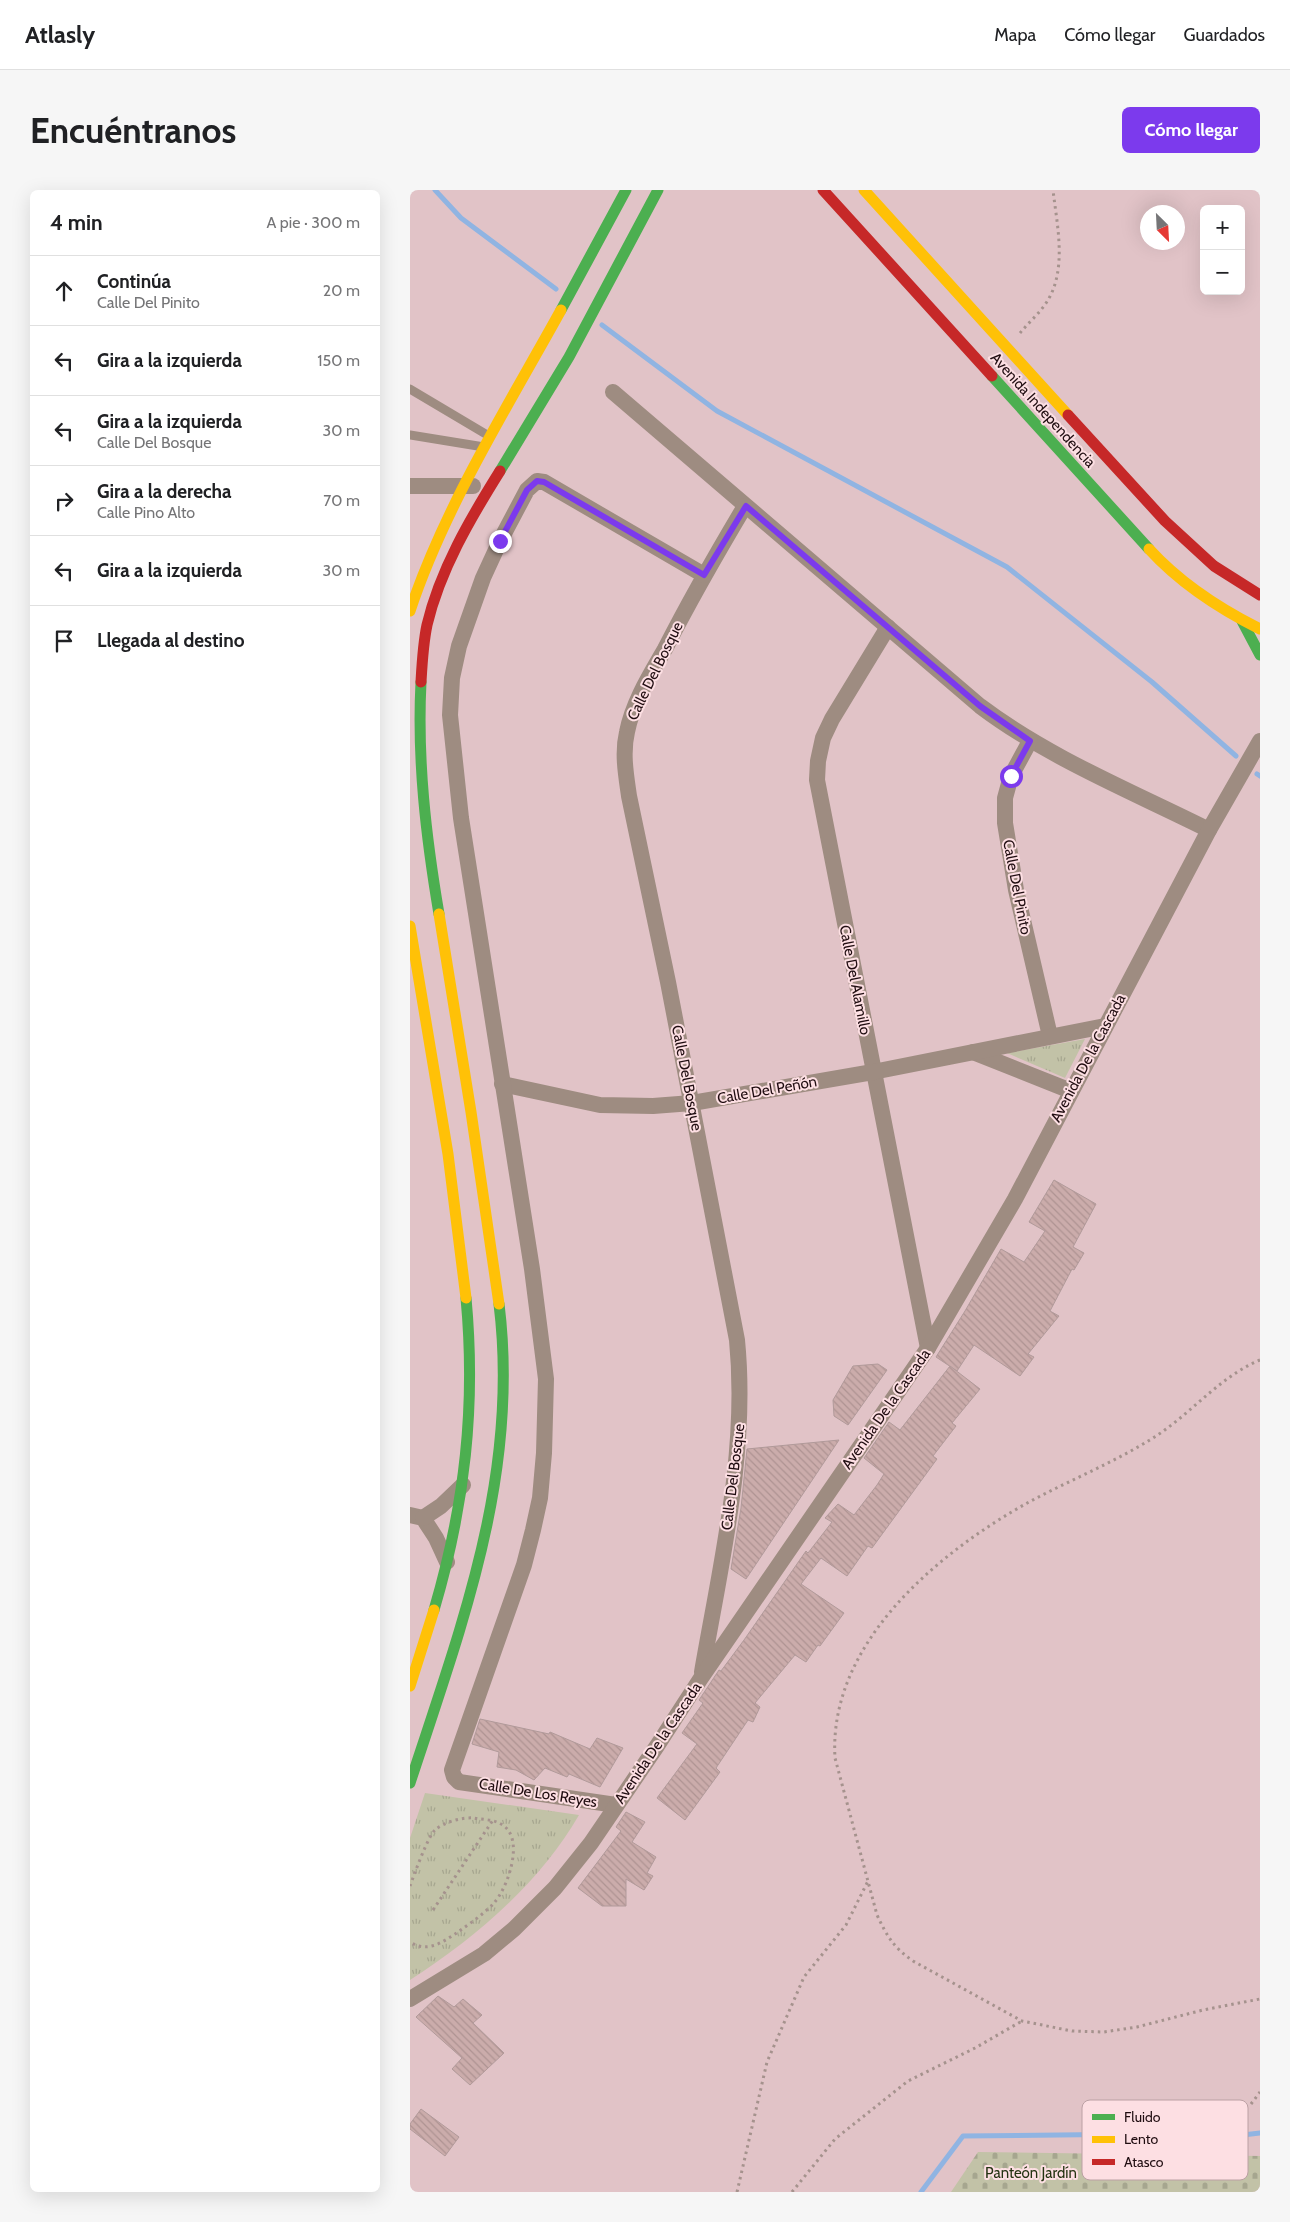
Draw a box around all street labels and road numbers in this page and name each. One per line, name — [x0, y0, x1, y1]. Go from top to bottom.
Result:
street label: Avenida Independencia — [987, 349, 1100, 472]
street label: Calle Del Bosque — [623, 619, 687, 723]
street label: Calle Del Pinito — [999, 838, 1035, 936]
street label: Calle Del Alamillo — [836, 924, 874, 1036]
street label: Avenida De la Cascada — [1047, 990, 1130, 1125]
street label: Calle Del Bosque — [668, 1024, 706, 1133]
street label: Calle Del Peñón — [716, 1072, 818, 1108]
street label: Avenida De la Cascada — [838, 1345, 935, 1472]
street label: Calle Del Bosque — [718, 1422, 749, 1531]
street label: Avenida De la Cascada — [611, 1678, 706, 1807]
street label: Calle De Los Reyes — [478, 1775, 598, 1811]

